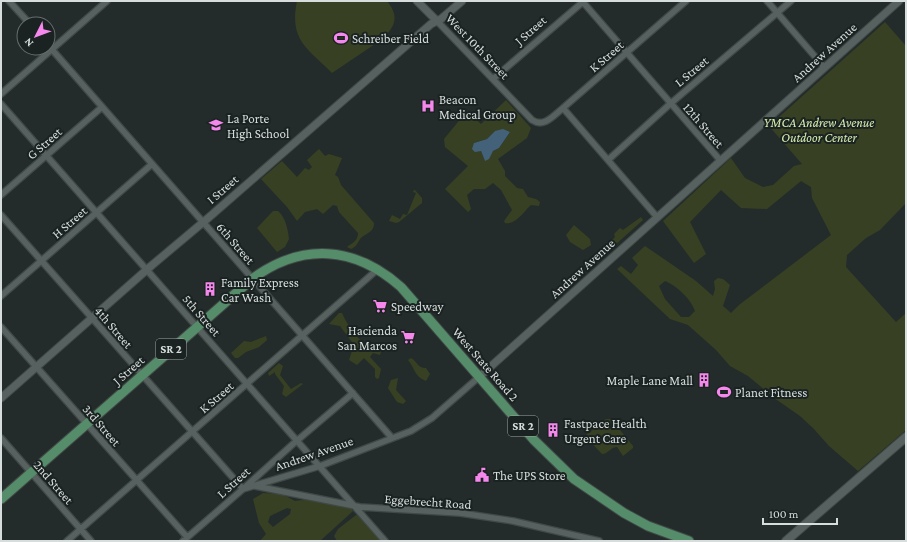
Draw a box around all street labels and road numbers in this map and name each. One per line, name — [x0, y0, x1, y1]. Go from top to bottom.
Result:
street label: West 10th Street — [443, 11, 513, 83]
street label: J Street — [511, 12, 550, 49]
street label: Andrew Avenue — [789, 19, 860, 85]
street label: K Street — [586, 37, 627, 75]
street label: L Street — [671, 53, 712, 90]
street label: 12th Street — [680, 100, 728, 151]
street label: G Street — [24, 124, 65, 163]
street label: I Street — [204, 171, 242, 207]
street label: H Street — [49, 203, 90, 242]
street label: 6th Street — [213, 219, 258, 268]
street label: Andrew Avenue — [547, 235, 618, 301]
street label: 5th Street — [179, 291, 224, 340]
street label: 4th Street — [91, 303, 136, 352]
street label: West State Road 2 — [450, 324, 522, 404]
road number: SR 2 — [156, 339, 186, 359]
street label: J Street — [109, 352, 148, 389]
street label: K Street — [196, 378, 237, 416]
street label: 3rd Street — [79, 401, 124, 450]
road number: SR 2 — [508, 416, 538, 436]
street label: Andrew Avenue — [273, 433, 355, 474]
street label: 2nd Street — [31, 457, 77, 508]
street label: L Street — [214, 463, 253, 501]
street label: Eggebrecht Road — [384, 491, 472, 512]

